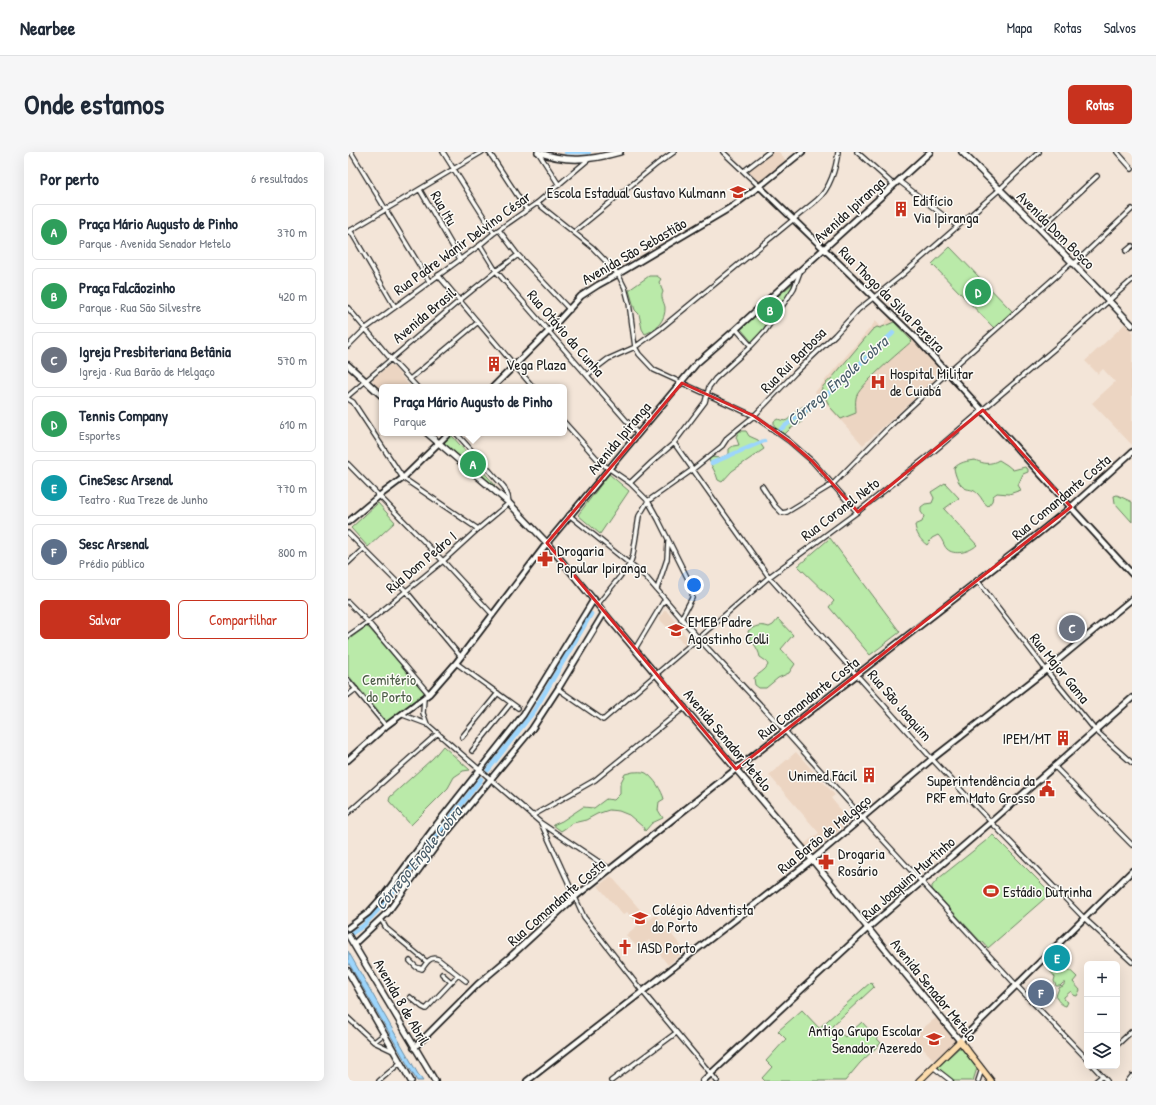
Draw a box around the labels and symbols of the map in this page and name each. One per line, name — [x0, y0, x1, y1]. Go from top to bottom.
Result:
street label: Avenida Ipiranga — [809, 172, 889, 248]
place label: Escola Estadual Gustavo Kulmann — [547, 182, 726, 203]
school or university icon: Escola Estadual Gustavo Kulmann — [729, 183, 747, 201]
street label: Rua Padre Wanir Delvino César — [389, 186, 535, 300]
street label: Avenida Dom Bosco — [1012, 186, 1100, 274]
street label: Rua Itu — [426, 187, 462, 229]
place label: Edifício Via Ipiranga — [913, 190, 979, 228]
building icon: Edifício Via Ipiranga — [892, 200, 910, 218]
street label: Avenida São Sebastião — [578, 212, 690, 290]
street label: Rua Thogo da Silva Pereira — [834, 241, 950, 357]
pin: D — [965, 277, 991, 307]
street label: Avenida Brasil — [388, 282, 460, 348]
street label: Rua Otávio da Cunha — [522, 285, 610, 381]
pin: B — [757, 295, 783, 325]
street label: Rua Rui Barbosa — [756, 322, 831, 397]
water label: Córrego Engole Cobra — [782, 330, 894, 431]
place label: Vega Plaza — [506, 354, 566, 375]
building icon: Vega Plaza — [485, 355, 503, 373]
place label: Hospital Militar de Cuiabá — [890, 363, 974, 401]
hospital icon: Hospital Militar de Cuiabá — [869, 373, 887, 391]
street label: Avenida Ipiranga — [582, 397, 656, 479]
pin: A — [460, 449, 486, 479]
street label: Rua Comandante Costa — [1007, 449, 1115, 545]
street label: Rua Coronel Neto — [796, 472, 884, 546]
street label: Rua Dom Pedro I — [381, 526, 461, 598]
place label: Drogaria Popular Ipiranga — [557, 540, 646, 578]
pharmacy icon: Drogaria Popular Ipiranga — [536, 550, 554, 568]
your location — [684, 575, 704, 595]
place label: EMEB Padre Agostinho Colli — [688, 611, 769, 649]
pin: C — [1059, 613, 1085, 643]
school or university icon: EMEB Padre Agostinho Colli — [667, 621, 685, 639]
street label: Rua Major Gama — [1025, 628, 1095, 708]
street label: Rua Comandante Costa — [753, 652, 863, 744]
street label: Rua São Joaquim — [863, 665, 937, 745]
park label: Cemitério do Porto — [362, 669, 416, 707]
street label: Avenida Senador Metelo — [679, 684, 777, 796]
place label: IPEM/MT — [1002, 728, 1052, 749]
building icon: IPEM/MT — [1054, 729, 1072, 747]
place label: Unimed Fácil — [788, 765, 857, 786]
building icon: Unimed Fácil — [860, 766, 878, 784]
place label: Superintendência da PRF em Mato Grosso — [926, 770, 1035, 808]
public building icon: Superintendência da PRF em Mato Grosso — [1038, 780, 1056, 798]
street label: Rua Barão de Melgaço — [773, 790, 875, 878]
water label: Córrego Engole Cobra — [369, 800, 468, 914]
street label: Rua Joaquim Murtinho — [857, 831, 959, 925]
place label: Drogaria Rosário — [838, 843, 885, 881]
pharmacy icon: Drogaria Rosário — [817, 853, 835, 871]
street label: Rua Comandante Costa — [503, 854, 610, 950]
place label: Estádio Dutrinha — [1003, 881, 1092, 902]
sports icon: Estádio Dutrinha — [982, 882, 1000, 900]
place label: Colégio Adventista do Porto — [652, 899, 753, 937]
school or university icon: Colégio Adventista do Porto — [631, 909, 649, 927]
street label: Avenida Senador Metelo — [886, 934, 982, 1046]
place label: IASD Porto — [637, 937, 696, 958]
church icon: IASD Porto — [616, 938, 634, 956]
pin: E — [1044, 943, 1070, 973]
street label: Avenida 8 de Abril — [369, 955, 435, 1049]
pin: F — [1028, 978, 1054, 1008]
place label: Antigo Grupo Escolar Senador Azeredo — [808, 1020, 922, 1058]
school or university icon: Antigo Grupo Escolar Senador Azeredo — [925, 1030, 943, 1048]

